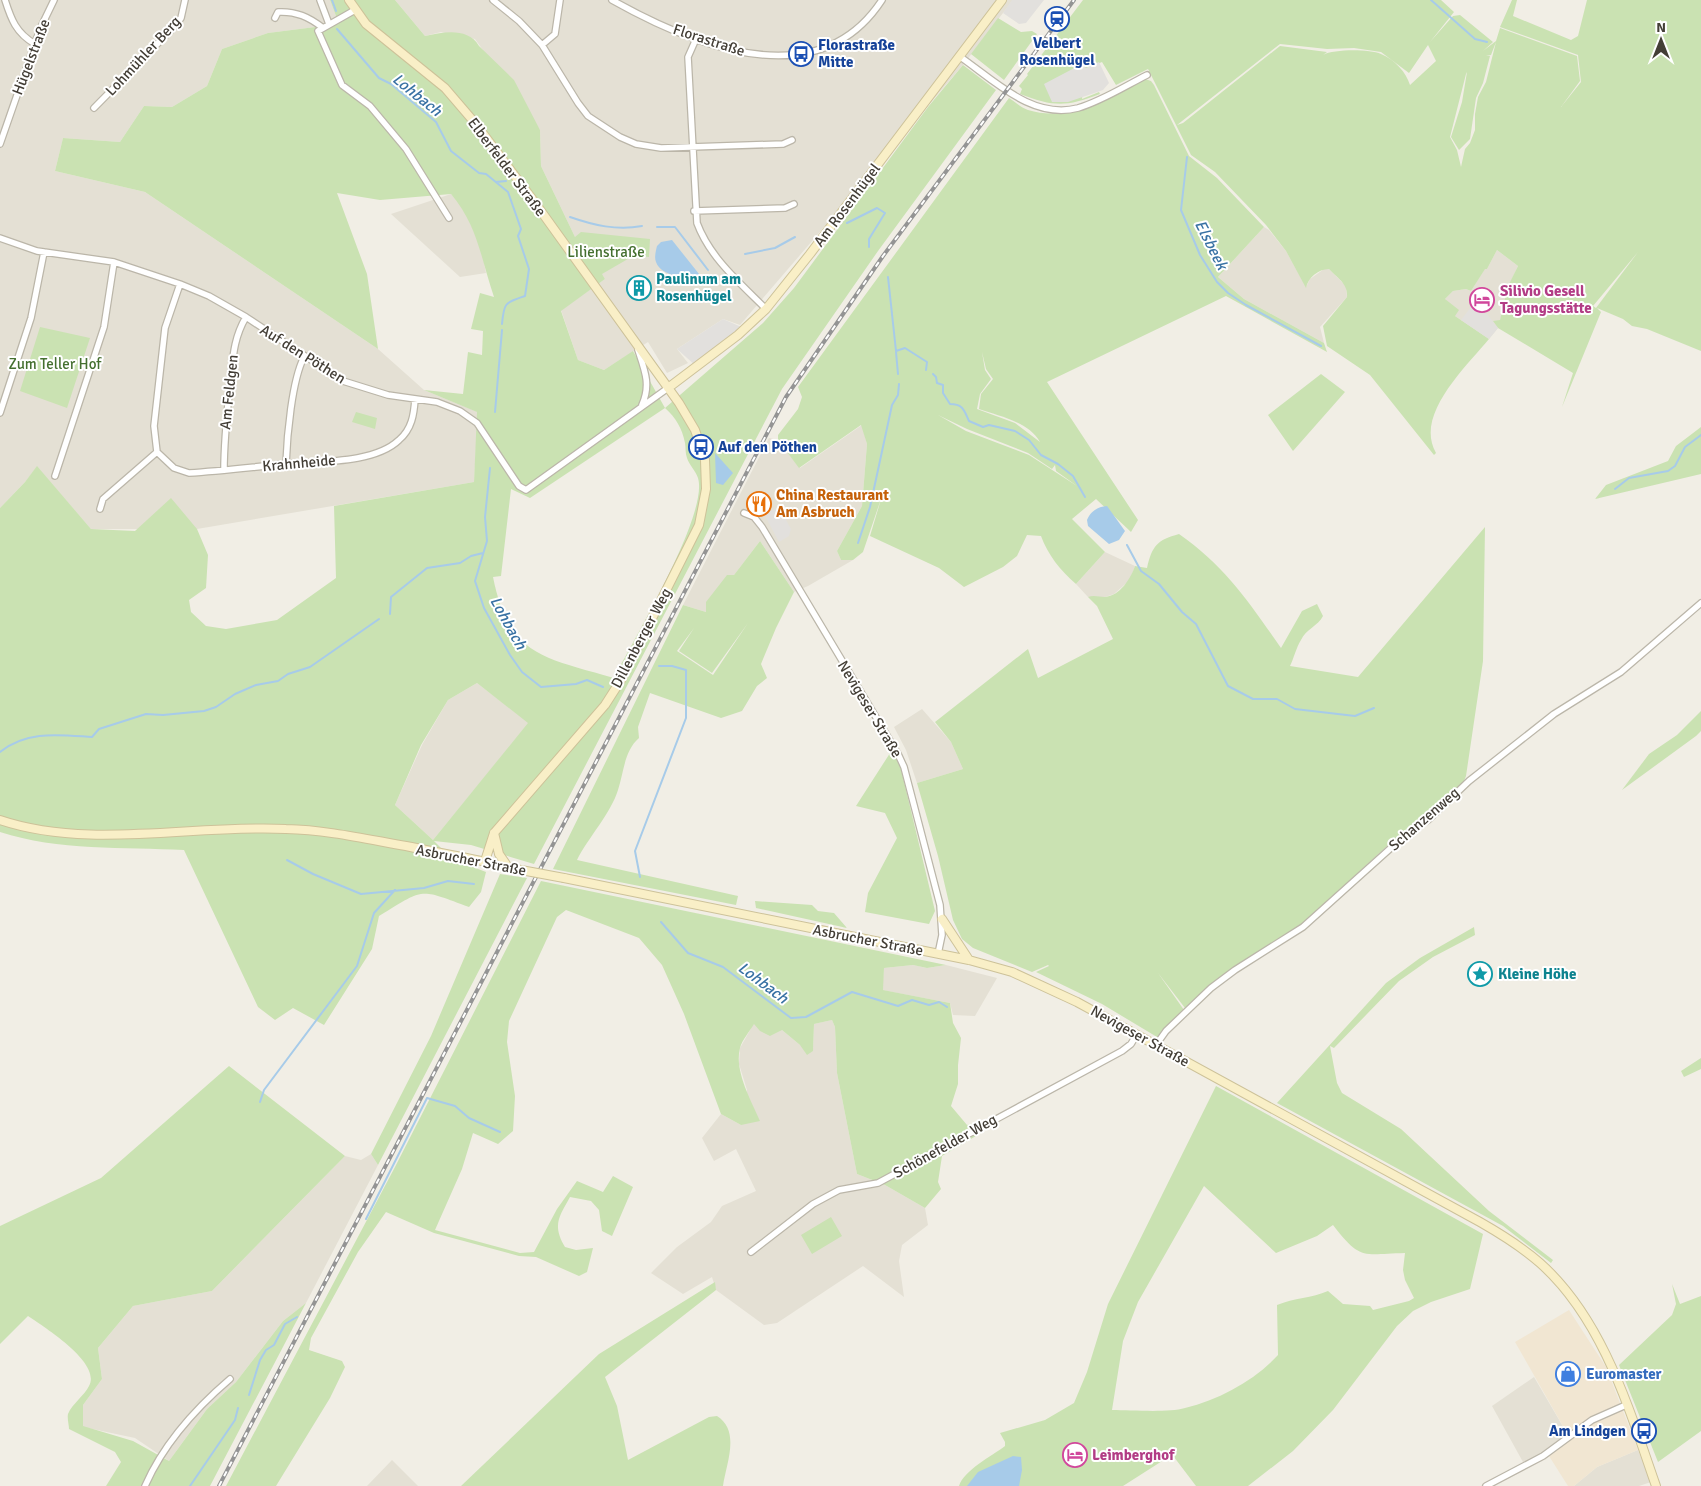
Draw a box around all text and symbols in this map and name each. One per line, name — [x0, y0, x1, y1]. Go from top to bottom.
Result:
station icon: Velbert Rosenhügel — [1044, 6, 1070, 32]
street label: Lohmühler Berg — [102, 12, 184, 100]
north arrow — [1636, 15, 1686, 65]
street label: Hügelstraße — [8, 16, 54, 98]
text: N — [1656, 19, 1666, 36]
street label: Florastraße — [671, 20, 747, 60]
place label: Velbert Rosenhügel — [1019, 34, 1095, 69]
place label: Florastraße Mitte — [818, 36, 895, 71]
bus stop icon: Florastraße Mitte — [788, 41, 814, 67]
water label: Lohbach — [388, 69, 447, 122]
street label: Elberfelder Straße — [464, 114, 550, 220]
street label: Am Rosenhügel — [810, 160, 884, 250]
water label: Elsbeek — [1190, 217, 1233, 275]
park label: Lilienstraße — [567, 243, 645, 261]
place label: Paulinum am Rosenhügel — [656, 270, 741, 305]
building icon: Paulinum am Rosenhügel — [626, 275, 652, 301]
place label: Silivio Gesell Tagungsstätte — [1500, 282, 1592, 317]
hotel icon: Silivio Gesell Tagungsstätte — [1469, 287, 1495, 313]
street label: Auf den Pöthen — [257, 321, 349, 387]
street label: Am Feldgen — [216, 354, 242, 430]
park label: Zum Teller Hof — [9, 355, 102, 373]
bus stop icon: Auf den Pöthen — [688, 434, 714, 460]
place label: Auf den Pöthen — [718, 438, 817, 456]
street label: Krahnheide — [262, 451, 336, 475]
place label: China Restaurant Am Asbruch — [776, 486, 889, 521]
restaurant icon: China Restaurant Am Asbruch — [746, 491, 772, 517]
street label: Dillenberger Weg — [607, 585, 675, 691]
water label: Lohbach — [485, 593, 531, 654]
street label: Nevigeser Straße — [834, 657, 906, 761]
street label: Schanzenweg — [1385, 783, 1463, 854]
street label: Asbrucher Straße — [414, 840, 528, 880]
street label: Asbrucher Straße — [811, 920, 925, 960]
water label: Lohbach — [734, 958, 793, 1009]
place icon: Kleine Höhe — [1467, 961, 1493, 987]
place label: Kleine Höhe — [1498, 965, 1576, 983]
street label: Nevigeser Straße — [1088, 1001, 1192, 1071]
street label: Schönefelder Weg — [890, 1110, 1000, 1182]
shop icon: Euromaster — [1555, 1361, 1581, 1387]
place label: Euromaster — [1586, 1365, 1662, 1383]
bus stop icon: Am Lindgen — [1631, 1418, 1657, 1444]
place label: Am Lindgen — [1549, 1422, 1626, 1440]
hotel icon: Leimberghof — [1062, 1442, 1088, 1468]
place label: Leimberghof — [1092, 1446, 1176, 1464]

